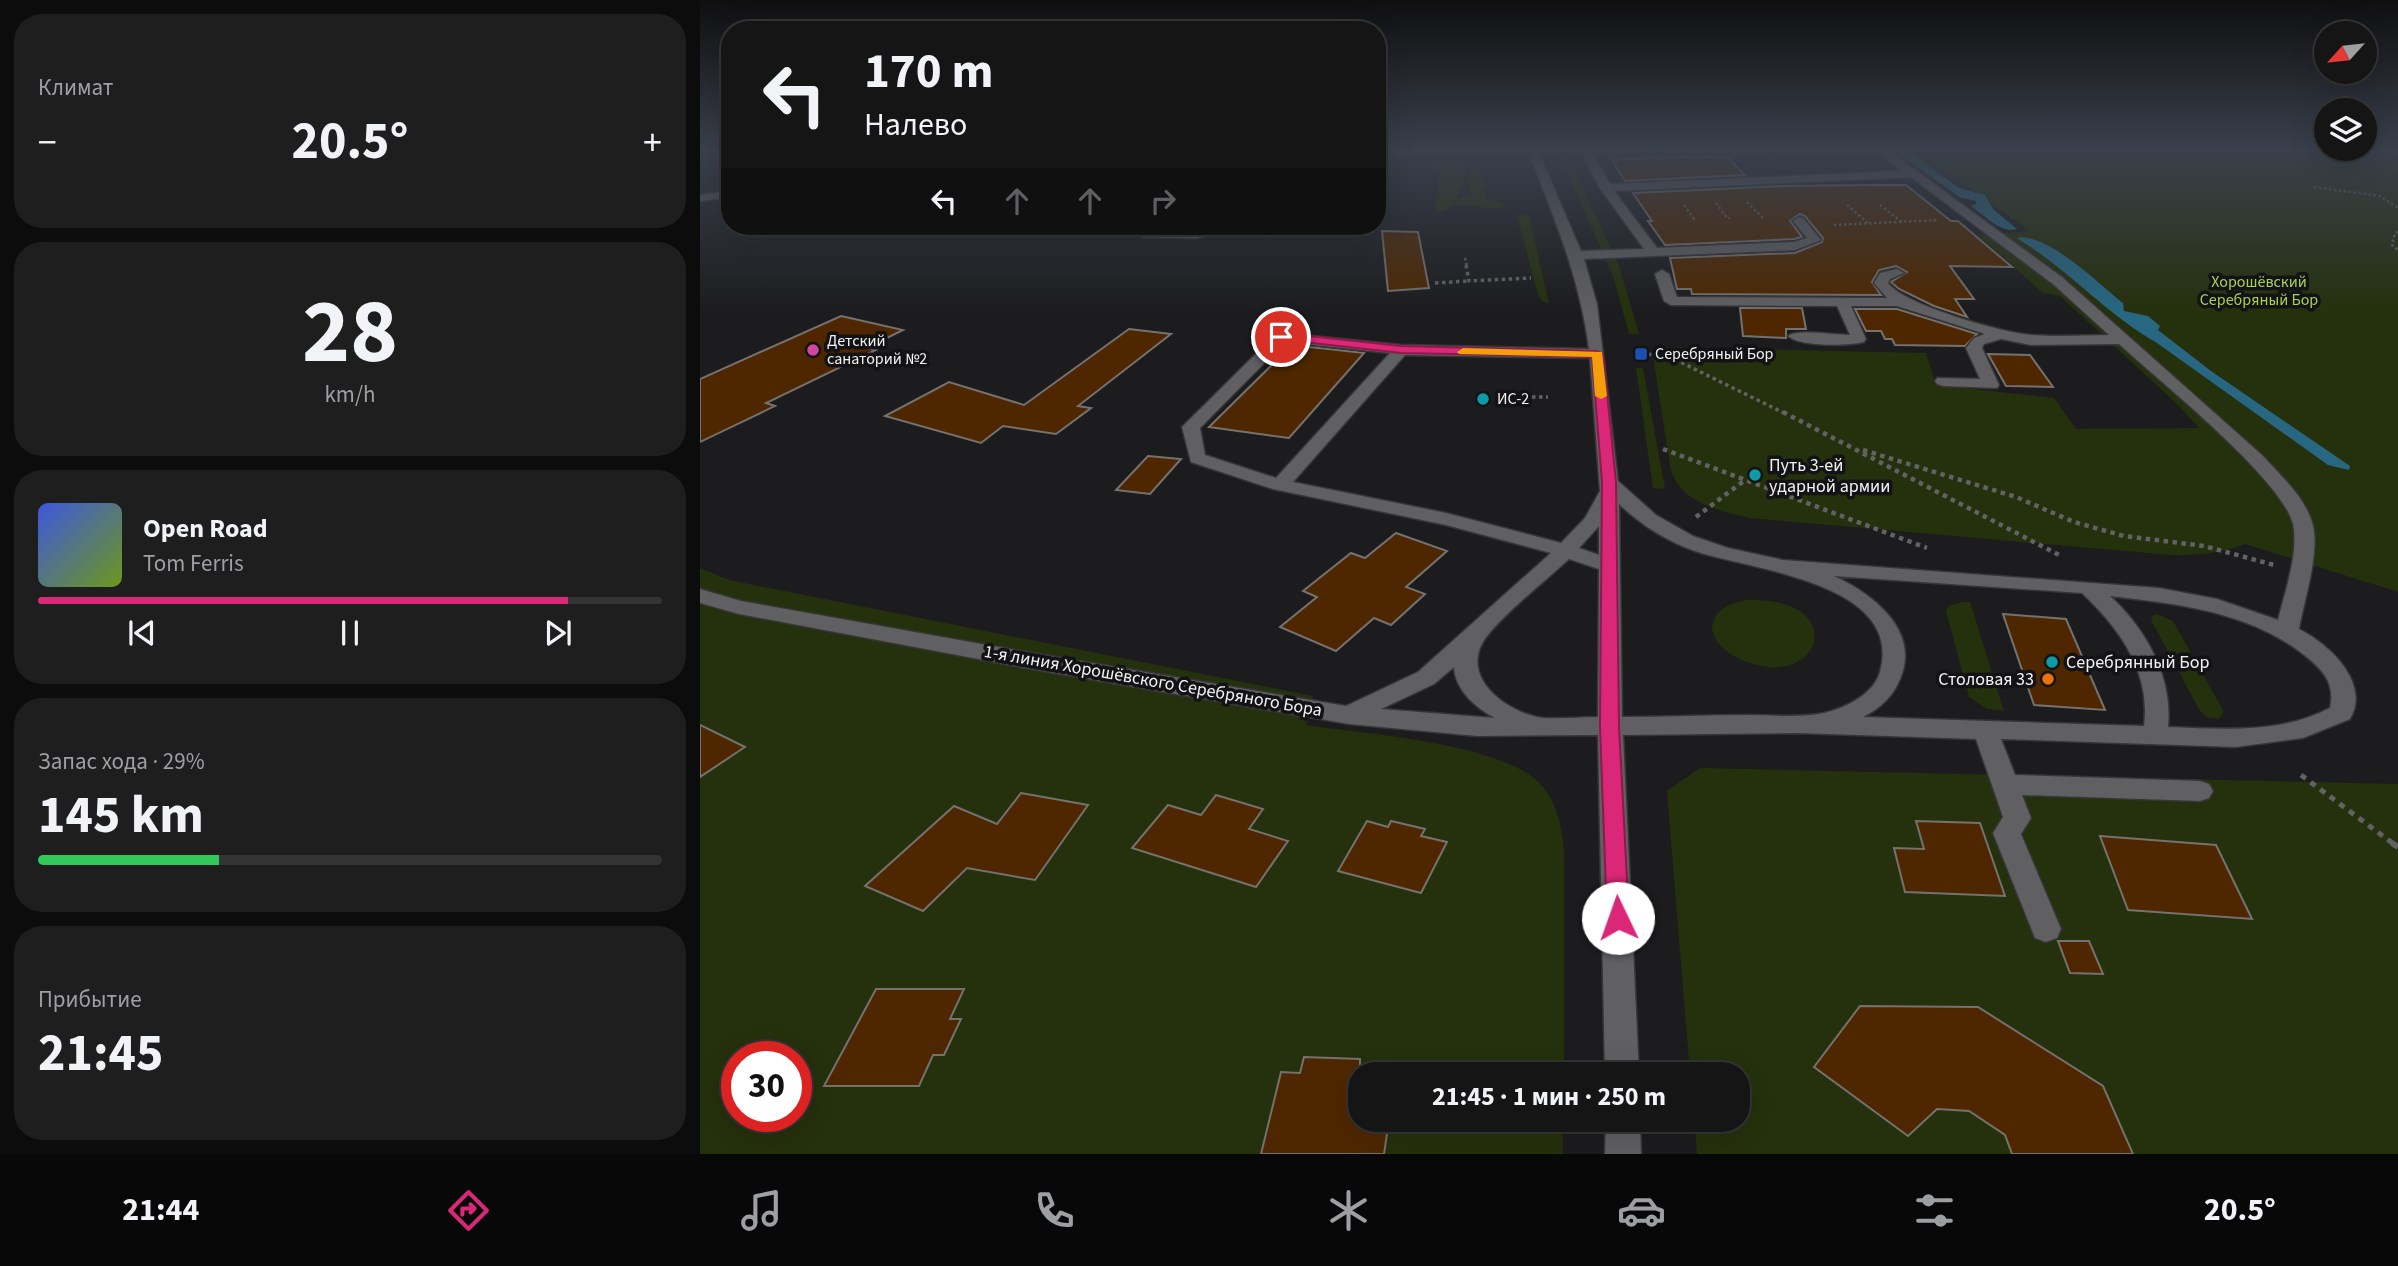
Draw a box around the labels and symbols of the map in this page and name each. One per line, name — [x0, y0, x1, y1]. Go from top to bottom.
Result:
north arrow — [2314, 21, 2376, 84]
park label: Хорошёвский Серебряный Бор — [2200, 271, 2318, 311]
pin — [1251, 307, 1311, 367]
place label: Детский санаторий №2 — [827, 330, 927, 370]
marker: Детский санаторий №2 — [805, 342, 821, 358]
place label: Серебряный Бор — [1655, 343, 1774, 365]
marker: Серебряный Бор — [1633, 346, 1649, 362]
place label: ИС-2 — [1497, 388, 1529, 410]
marker: ИС-2 — [1475, 391, 1491, 407]
place label: Путь 3-ей ударной армии — [1769, 453, 1890, 499]
marker: Путь 3-ей ударной армии — [1747, 467, 1763, 483]
street label: 1-я линия Хорошёвского Серебряного Бора — [982, 639, 1324, 723]
place label: Серебрянный Бор — [2066, 650, 2209, 675]
marker: Серебрянный Бор — [2044, 654, 2060, 670]
place label: Столовая 33 — [1938, 667, 2034, 692]
marker: Столовая 33 — [2040, 671, 2056, 687]
position arrow — [1581, 881, 1655, 955]
speed limit sign: 30 — [721, 1041, 812, 1132]

